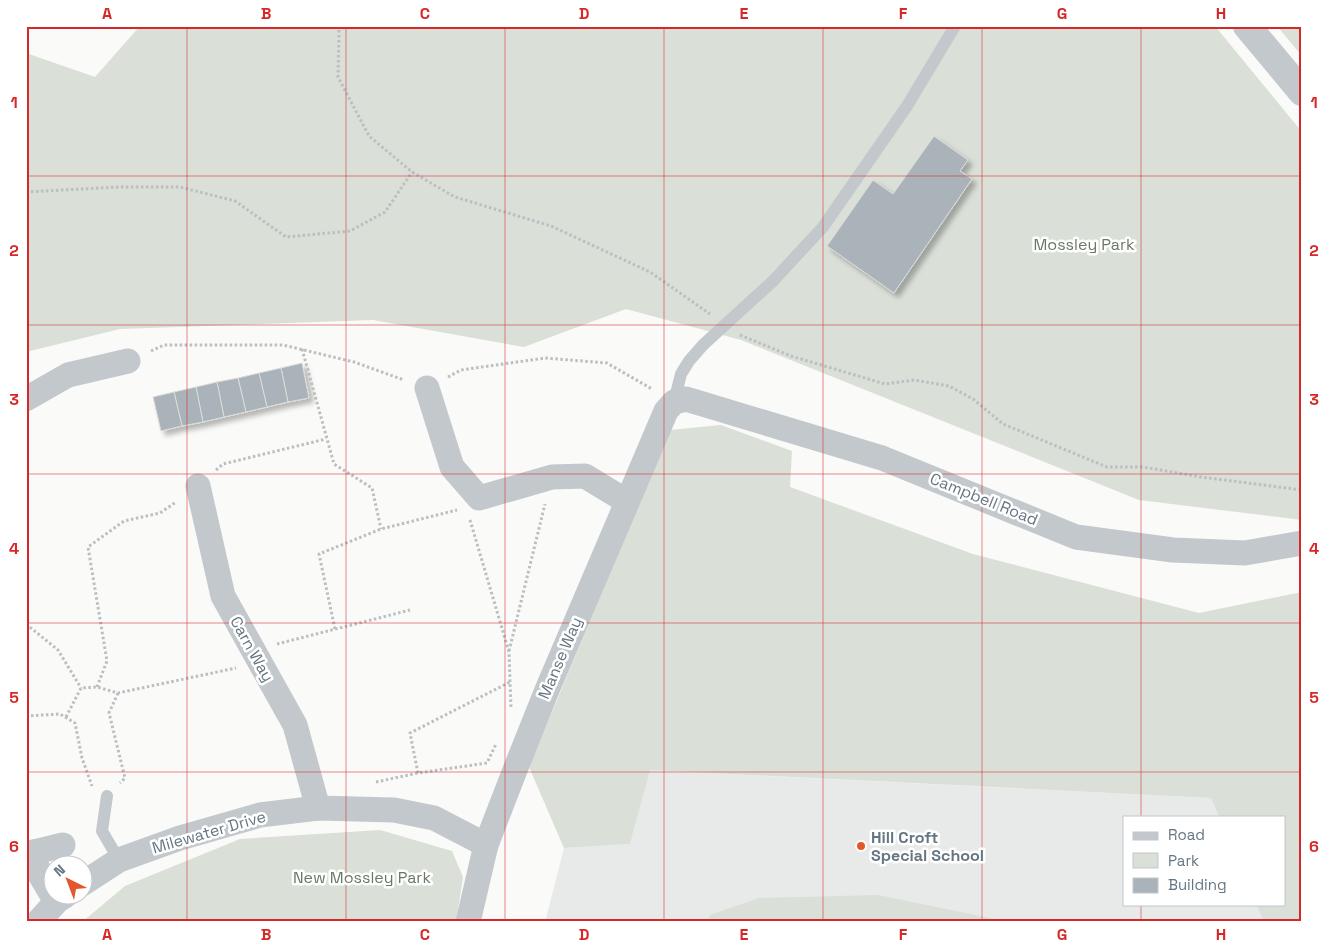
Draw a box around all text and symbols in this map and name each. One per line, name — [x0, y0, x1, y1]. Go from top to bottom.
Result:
text: A — [102, 3, 112, 24]
text: B — [261, 3, 271, 24]
text: C — [420, 3, 430, 24]
text: D — [579, 3, 589, 24]
text: E — [740, 3, 749, 24]
text: F — [899, 3, 908, 24]
text: G — [1057, 3, 1067, 24]
text: H — [1216, 3, 1226, 24]
text: 1 — [10, 92, 18, 113]
text: 1 — [1310, 92, 1318, 113]
park label: Mossley Park — [1033, 234, 1135, 255]
text: 2 — [9, 240, 19, 261]
text: 2 — [1309, 240, 1319, 261]
text: 3 — [9, 389, 19, 410]
text: 3 — [1309, 389, 1319, 410]
street label: Campbell Road — [927, 468, 1041, 530]
text: 4 — [9, 538, 19, 559]
text: 4 — [1309, 538, 1319, 559]
street label: Carn Way — [225, 612, 279, 686]
street label: Manse Way — [533, 614, 587, 702]
text: 5 — [9, 687, 19, 708]
text: 5 — [1309, 687, 1319, 708]
street label: Milewater Drive — [150, 806, 268, 858]
legend — [1123, 816, 1286, 906]
text: Road — [1168, 825, 1205, 844]
place label: Hill Croft Special School — [871, 827, 984, 866]
text: 6 — [9, 836, 19, 857]
text: 6 — [1309, 836, 1319, 857]
marker: Hill Croft Special School — [855, 840, 867, 852]
text: Park — [1168, 851, 1199, 870]
north arrow — [42, 856, 92, 906]
text: N — [50, 861, 69, 880]
park label: New Mossley Park — [293, 867, 431, 888]
text: Building — [1168, 875, 1227, 894]
text: A — [102, 924, 112, 945]
text: B — [261, 924, 271, 945]
text: C — [420, 924, 430, 945]
text: D — [579, 924, 589, 945]
text: E — [740, 924, 749, 945]
text: F — [899, 924, 908, 945]
text: G — [1057, 924, 1067, 945]
text: H — [1216, 924, 1226, 945]

